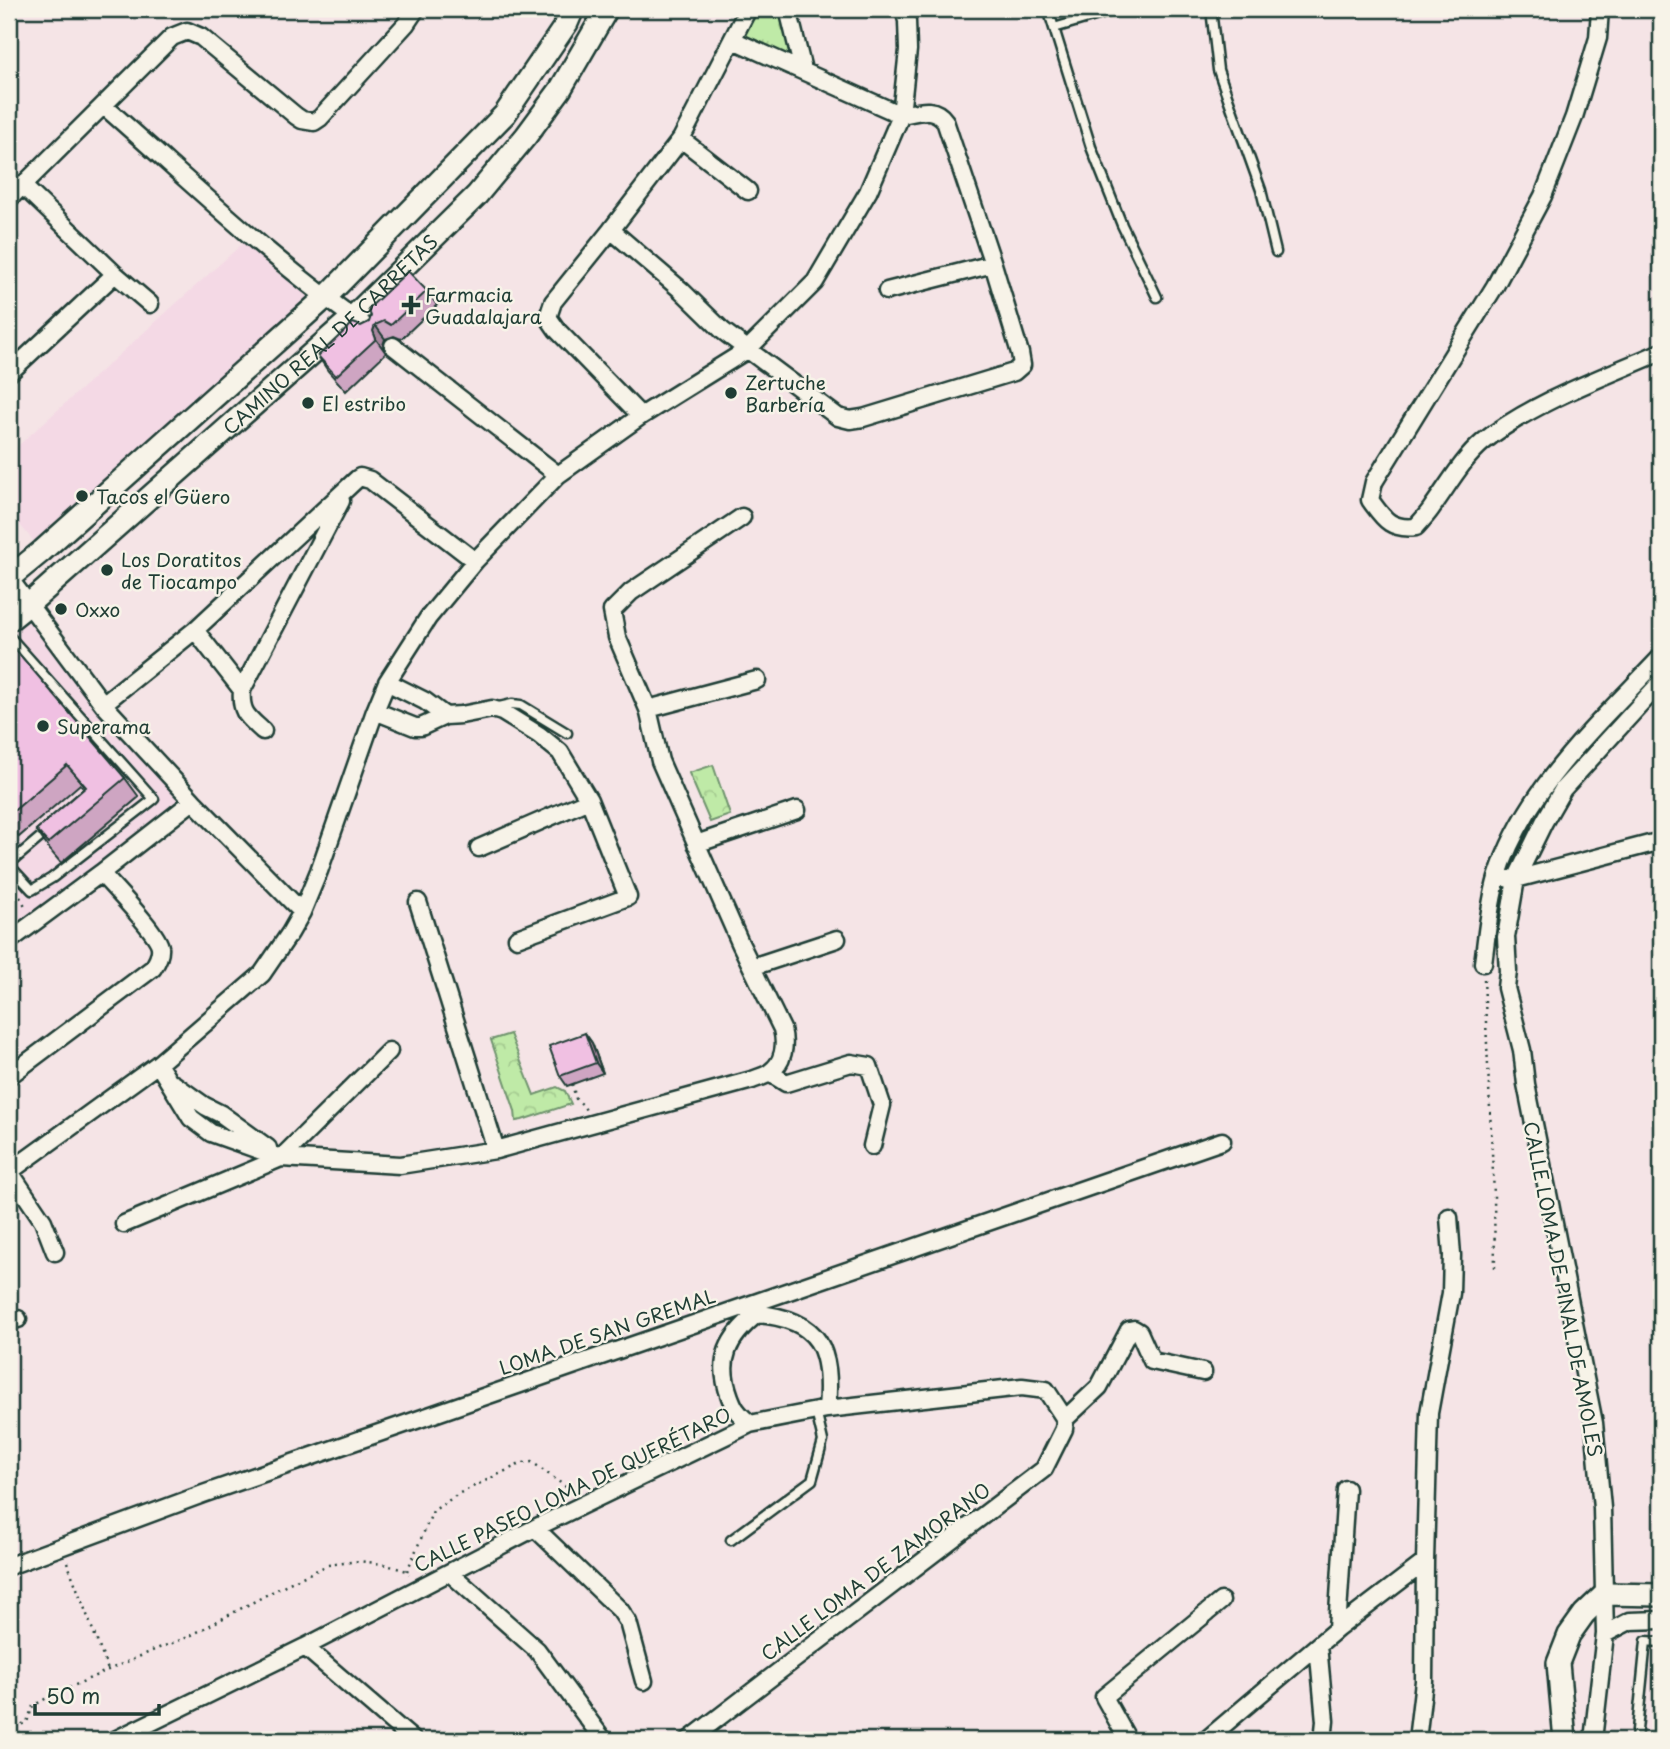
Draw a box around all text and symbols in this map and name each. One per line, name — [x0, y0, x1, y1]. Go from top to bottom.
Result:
street label: CAMINO REAL DE CARRETAS — [216, 228, 444, 440]
place label: Farmacia Guadalajara — [425, 280, 542, 330]
marker: Farmacia Guadalajara — [403, 297, 419, 313]
place label: Zertuche Barbería — [745, 368, 826, 418]
marker: Zertuche Barbería — [723, 385, 739, 401]
place label: El estribo — [322, 389, 406, 417]
marker: El estribo — [300, 395, 316, 411]
place label: Tacos el Güero — [96, 482, 230, 510]
marker: Tacos el Güero — [74, 488, 90, 504]
place label: Los Doratitos de Tiocampo — [121, 545, 241, 595]
marker: Los Doratitos de Tiocampo — [99, 562, 115, 578]
place label: Oxxo — [75, 595, 120, 623]
marker: Oxxo — [53, 601, 69, 617]
place label: Superama — [57, 712, 151, 740]
marker: Superama — [35, 718, 51, 734]
street label: CALLE LOMA DE PINAL DE AMOLES — [1518, 1119, 1610, 1459]
street label: LOMA DE SAN GREMAL — [495, 1281, 719, 1381]
street label: CALLE PASEO LOMA DE QUERÉTARO — [409, 1400, 735, 1578]
street label: CALLE LOMA DE ZAMORANO — [754, 1475, 996, 1667]
scale bar — [35, 1672, 159, 1716]
text: 50 m — [46, 1679, 100, 1711]

